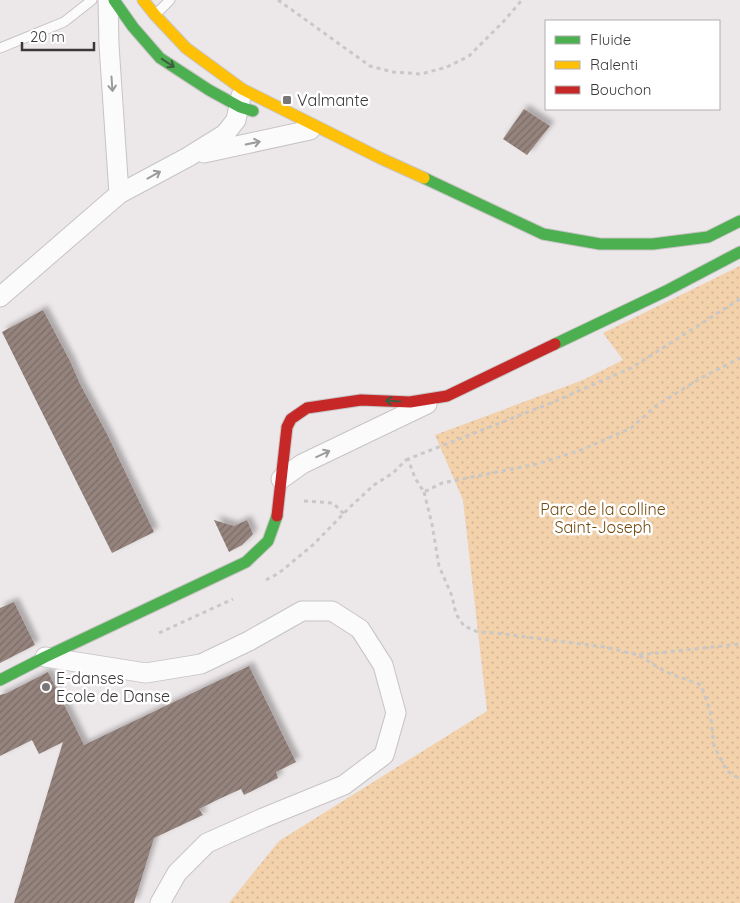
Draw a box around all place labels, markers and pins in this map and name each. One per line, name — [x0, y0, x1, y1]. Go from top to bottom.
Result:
place label: Valmante — [297, 90, 369, 110]
marker: Valmante — [281, 94, 293, 106]
place label: E-danses Ecole de Danse — [56, 668, 170, 706]
marker: E-danses Ecole de Danse — [40, 681, 52, 693]

